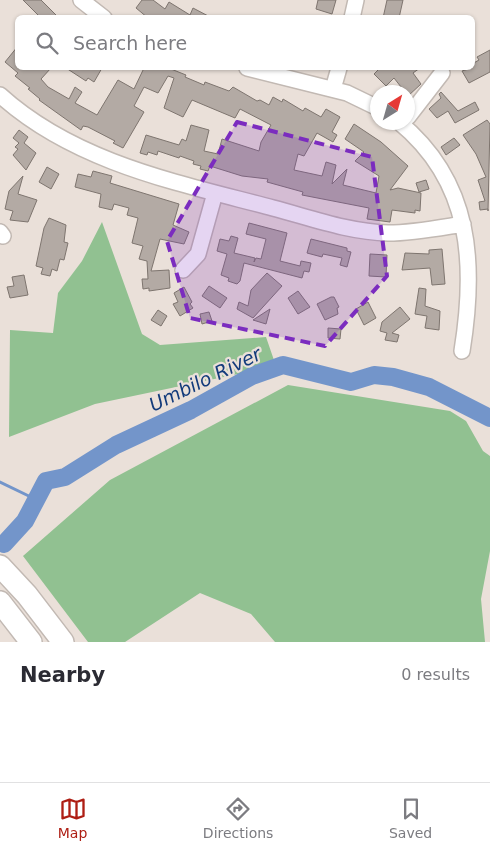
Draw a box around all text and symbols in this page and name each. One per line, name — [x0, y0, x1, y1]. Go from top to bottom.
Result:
search box — [15, 15, 475, 70]
icon: search — [33, 29, 61, 57]
text: Search here — [73, 32, 187, 54]
north arrow — [370, 85, 415, 130]
water label: Umbilo River — [145, 342, 266, 416]
text: Nearby — [20, 663, 105, 687]
text: 0 results — [401, 665, 470, 684]
tab: Map — [58, 795, 87, 841]
tab: Directions — [203, 795, 273, 841]
tab: Saved — [389, 795, 432, 841]

